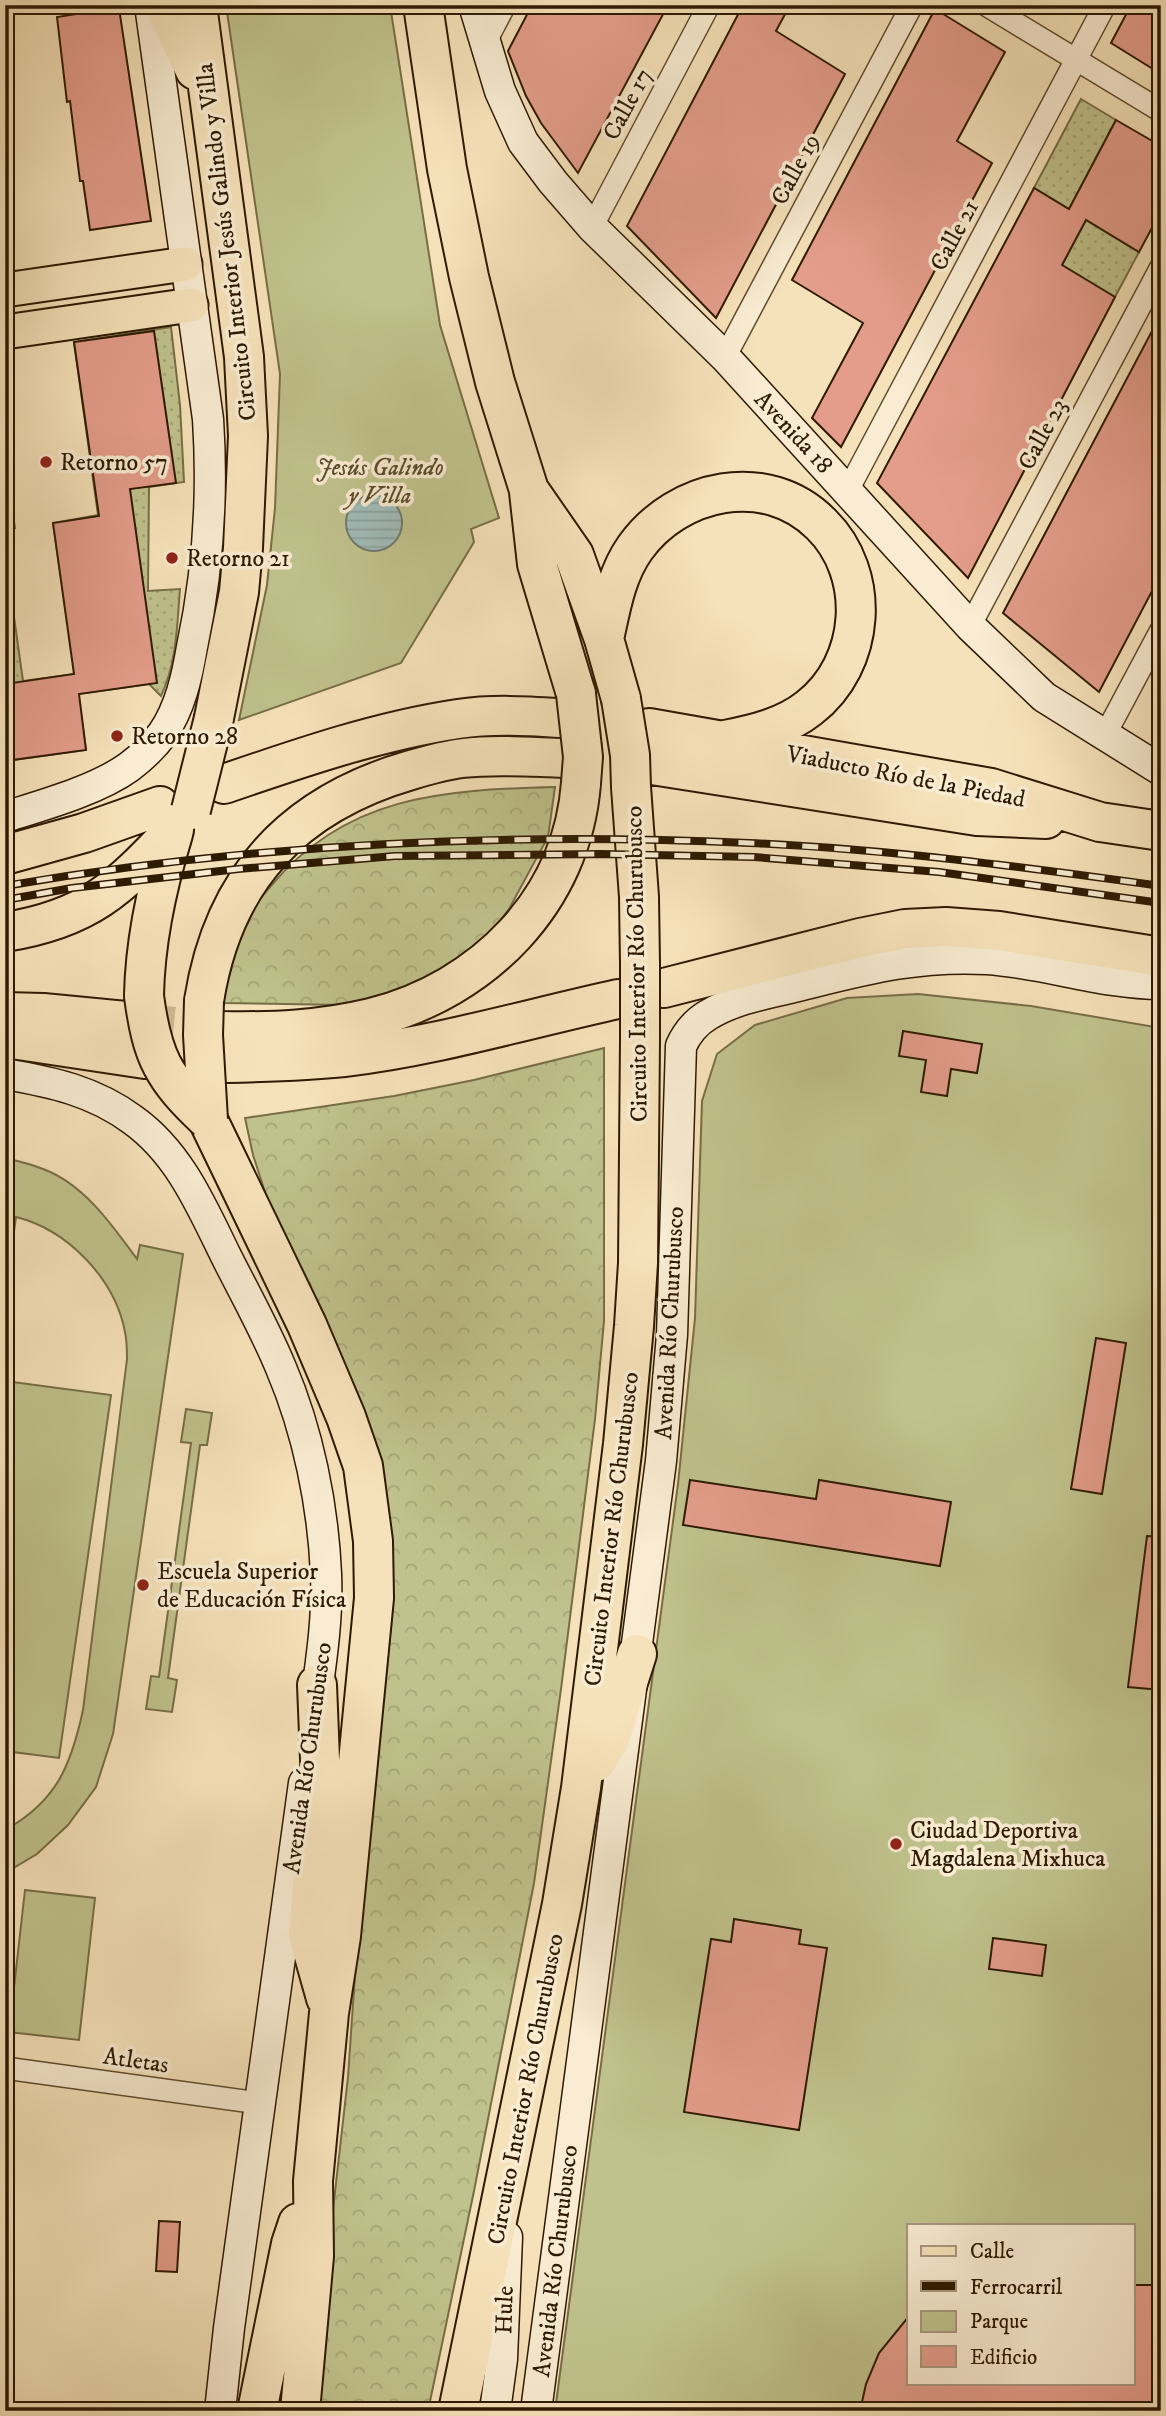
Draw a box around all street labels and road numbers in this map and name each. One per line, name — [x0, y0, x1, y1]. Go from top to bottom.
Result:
street label: Circuito Interior Jesús Galindo y Villa — [190, 61, 264, 422]
street label: Calle 17 — [597, 63, 659, 146]
street label: Calle 19 — [765, 129, 827, 210]
street label: Calle 21 — [924, 195, 986, 276]
street label: Avenida 18 — [747, 385, 839, 480]
street label: Calle 23 — [1012, 394, 1074, 475]
street label: Viaducto Río de la Piedad — [783, 739, 1028, 815]
street label: Circuito Interior Río Churubusco — [619, 806, 655, 1122]
street label: Avenida Río Churubusco — [649, 1206, 691, 1440]
street label: Circuito Interior Río Churubusco — [578, 1370, 646, 1688]
street label: Avenida Río Churubusco — [277, 1640, 339, 1876]
street label: Circuito Interior Río Churubusco — [481, 1931, 571, 2247]
street label: Atletas — [101, 2042, 171, 2080]
street label: Avenida Río Churubusco — [527, 2143, 585, 2379]
street label: Hule — [489, 2285, 521, 2335]

